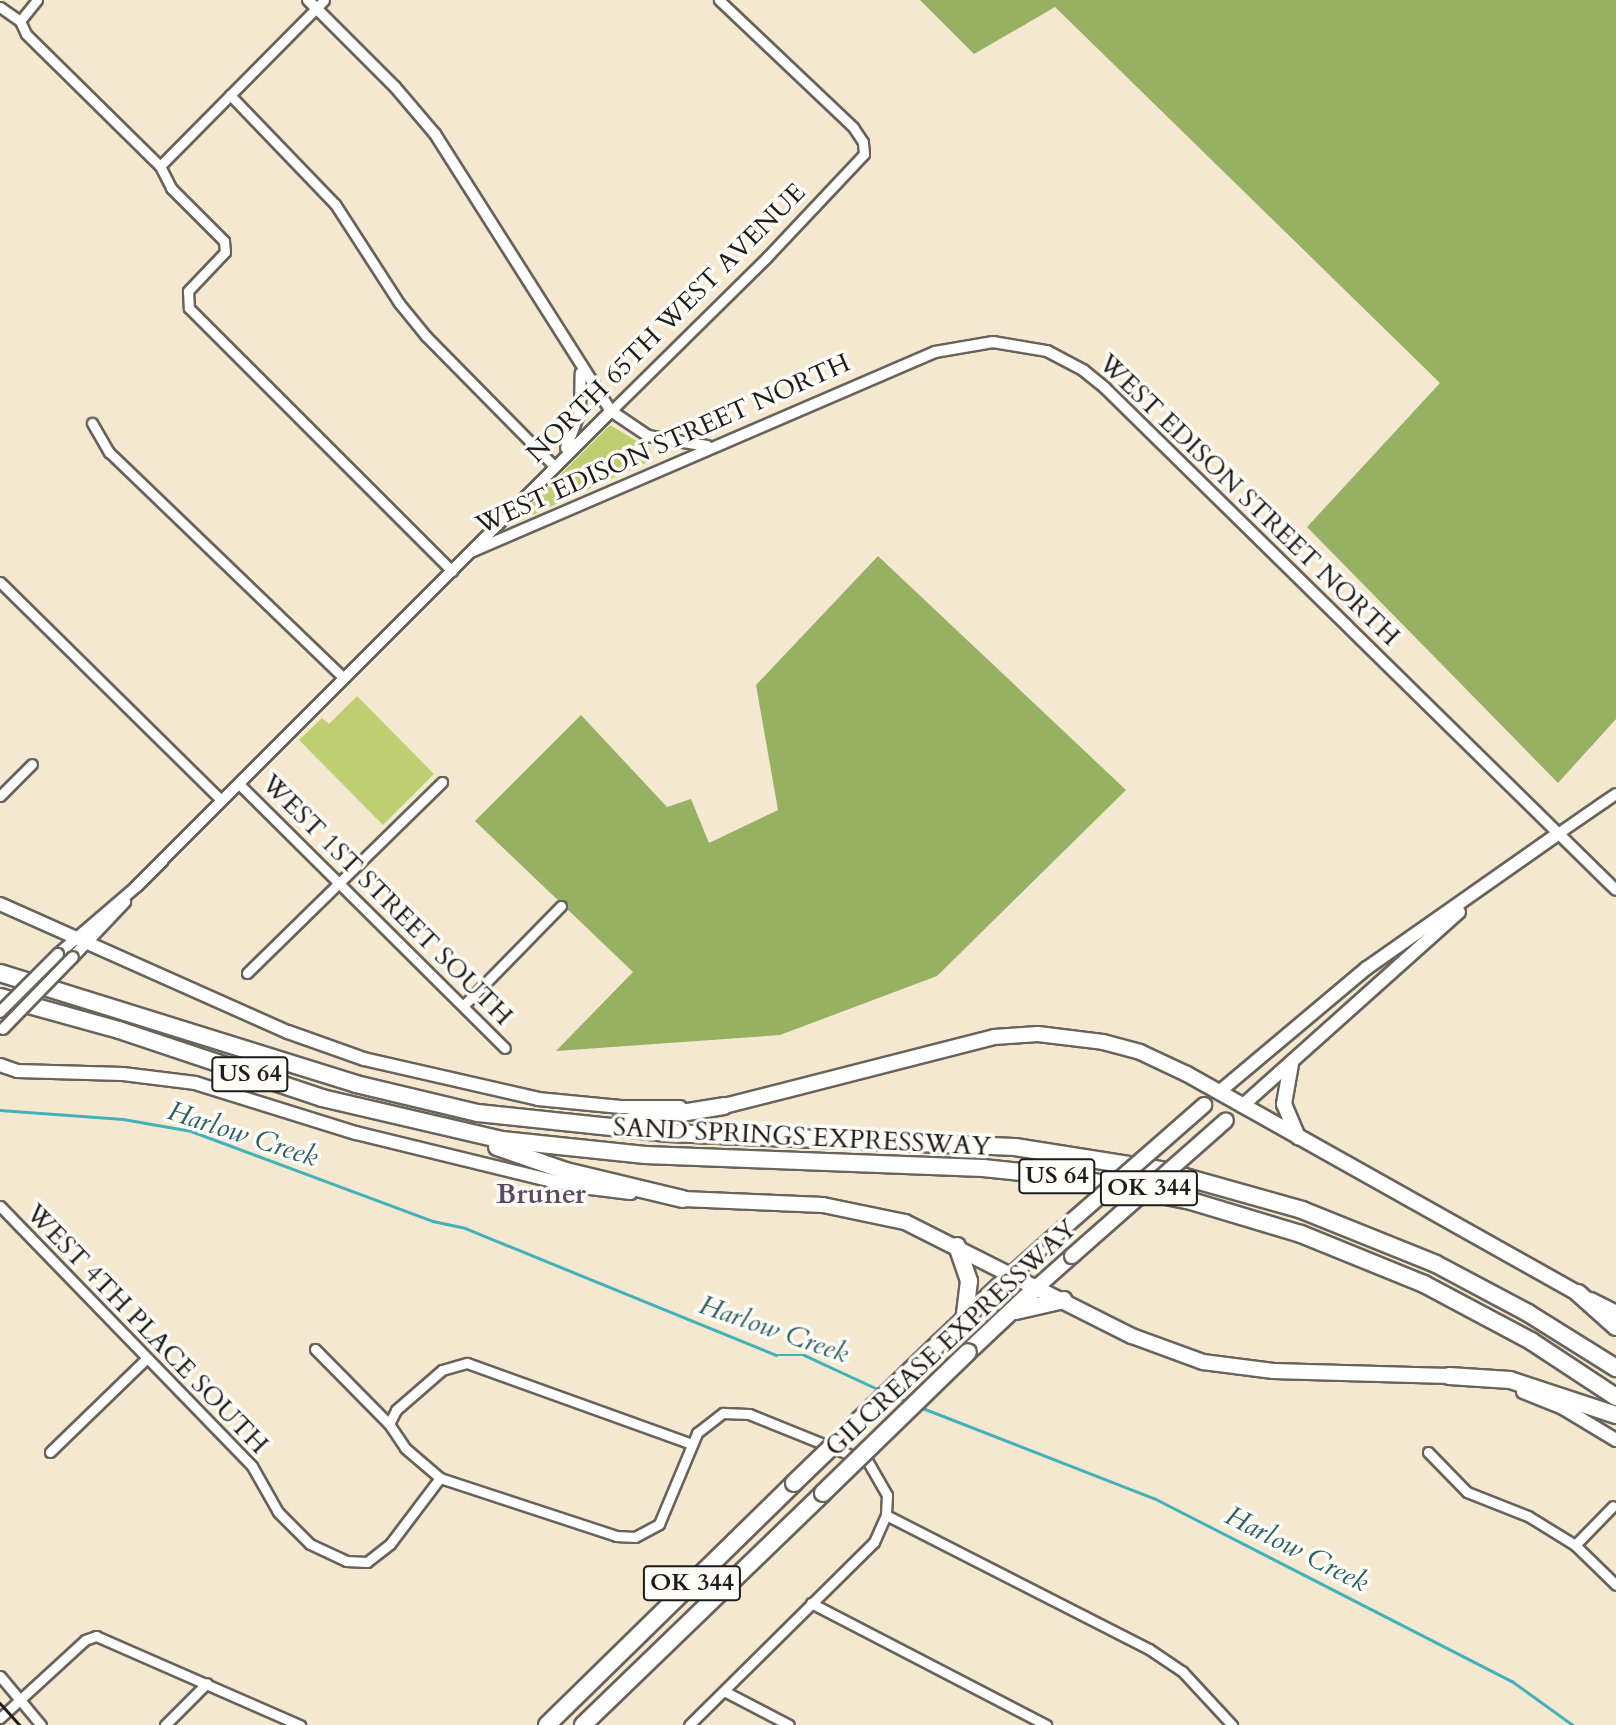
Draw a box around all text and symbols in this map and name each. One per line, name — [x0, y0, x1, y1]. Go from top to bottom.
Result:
street label: NORTH 65TH WEST AVENUE — [520, 177, 812, 469]
street label: WEST EDISON STREET NORTH — [471, 347, 855, 541]
street label: WEST EDISON STREET NORTH — [1092, 348, 1406, 652]
street label: WEST 1ST STREET SOUTH — [255, 768, 519, 1032]
road number: US 64 — [210, 1054, 290, 1094]
water label: Harlow Creek — [164, 1094, 322, 1174]
street label: SAND SPRINGS EXPRESSWAY — [612, 1112, 992, 1162]
road number: US 64 — [1017, 1156, 1097, 1196]
road number: OK 344 — [1098, 1168, 1200, 1208]
district label: Bruner — [496, 1177, 586, 1211]
street label: WEST 4TH PLACE SOUTH — [19, 1198, 275, 1460]
street label: GILCREASE EXPRESSWAY — [819, 1213, 1083, 1463]
water label: Harlow Creek — [695, 1288, 853, 1370]
water label: Harlow Creek — [1220, 1499, 1374, 1599]
road number: OK 344 — [641, 1562, 743, 1604]

